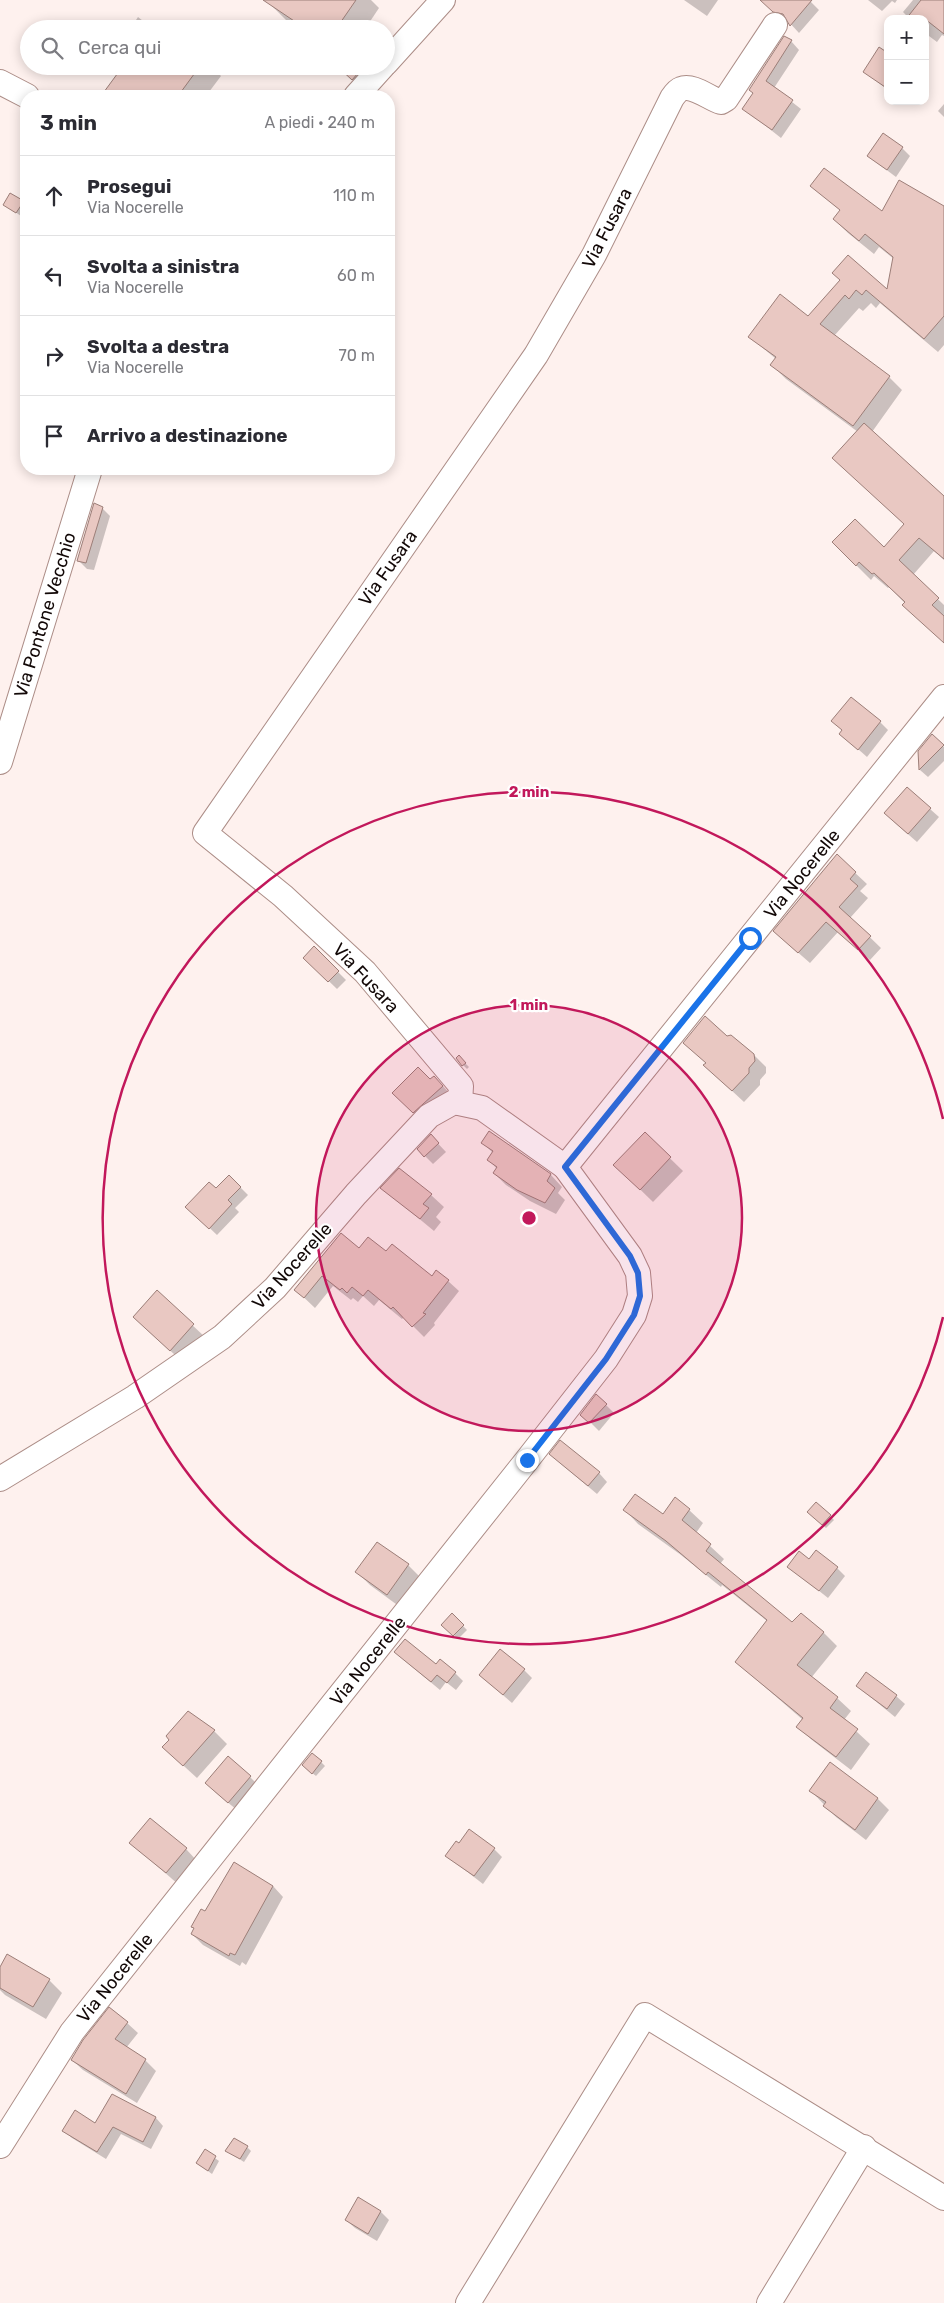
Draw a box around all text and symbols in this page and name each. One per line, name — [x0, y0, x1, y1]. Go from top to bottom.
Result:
map controls — [884, 15, 929, 105]
button: + — [884, 15, 929, 60]
search box — [20, 20, 395, 75]
icon: search — [38, 34, 66, 62]
text: Cerca qui — [78, 36, 161, 59]
button: − — [884, 60, 929, 105]
text: 3 min — [40, 110, 97, 135]
text: A piedi · 240 m — [264, 113, 375, 132]
text: Prosegui — [87, 175, 171, 198]
icon: ahead — [40, 182, 68, 210]
street label: Via Fusara — [577, 184, 637, 272]
text: 110 m — [333, 186, 375, 205]
text: Via Nocerelle — [87, 198, 184, 217]
text: Svolta a sinistra — [87, 255, 240, 278]
icon: left — [40, 262, 68, 290]
text: 60 m — [337, 266, 375, 285]
text: Via Nocerelle — [87, 278, 184, 297]
text: Svolta a destra — [87, 335, 229, 358]
icon: right — [40, 342, 68, 370]
text: 70 m — [338, 346, 375, 365]
text: Via Nocerelle — [87, 358, 184, 377]
icon: arrive — [40, 422, 68, 450]
text: Arrivo a destinazione — [87, 424, 288, 447]
street label: Via Fusara — [354, 526, 422, 610]
street label: Via Pontone Vecchio — [9, 530, 81, 700]
text: 2 min — [509, 783, 549, 801]
street label: Via Nocerelle — [759, 825, 845, 923]
route start — [739, 927, 762, 950]
street label: Via Fusara — [328, 939, 404, 1017]
text: 1 min — [510, 996, 548, 1014]
centre of rings — [520, 1209, 538, 1227]
street label: Via Nocerelle — [247, 1218, 337, 1314]
route end — [516, 1449, 539, 1472]
street label: Via Nocerelle — [325, 1612, 411, 1710]
street label: Via Nocerelle — [72, 1929, 158, 2027]

